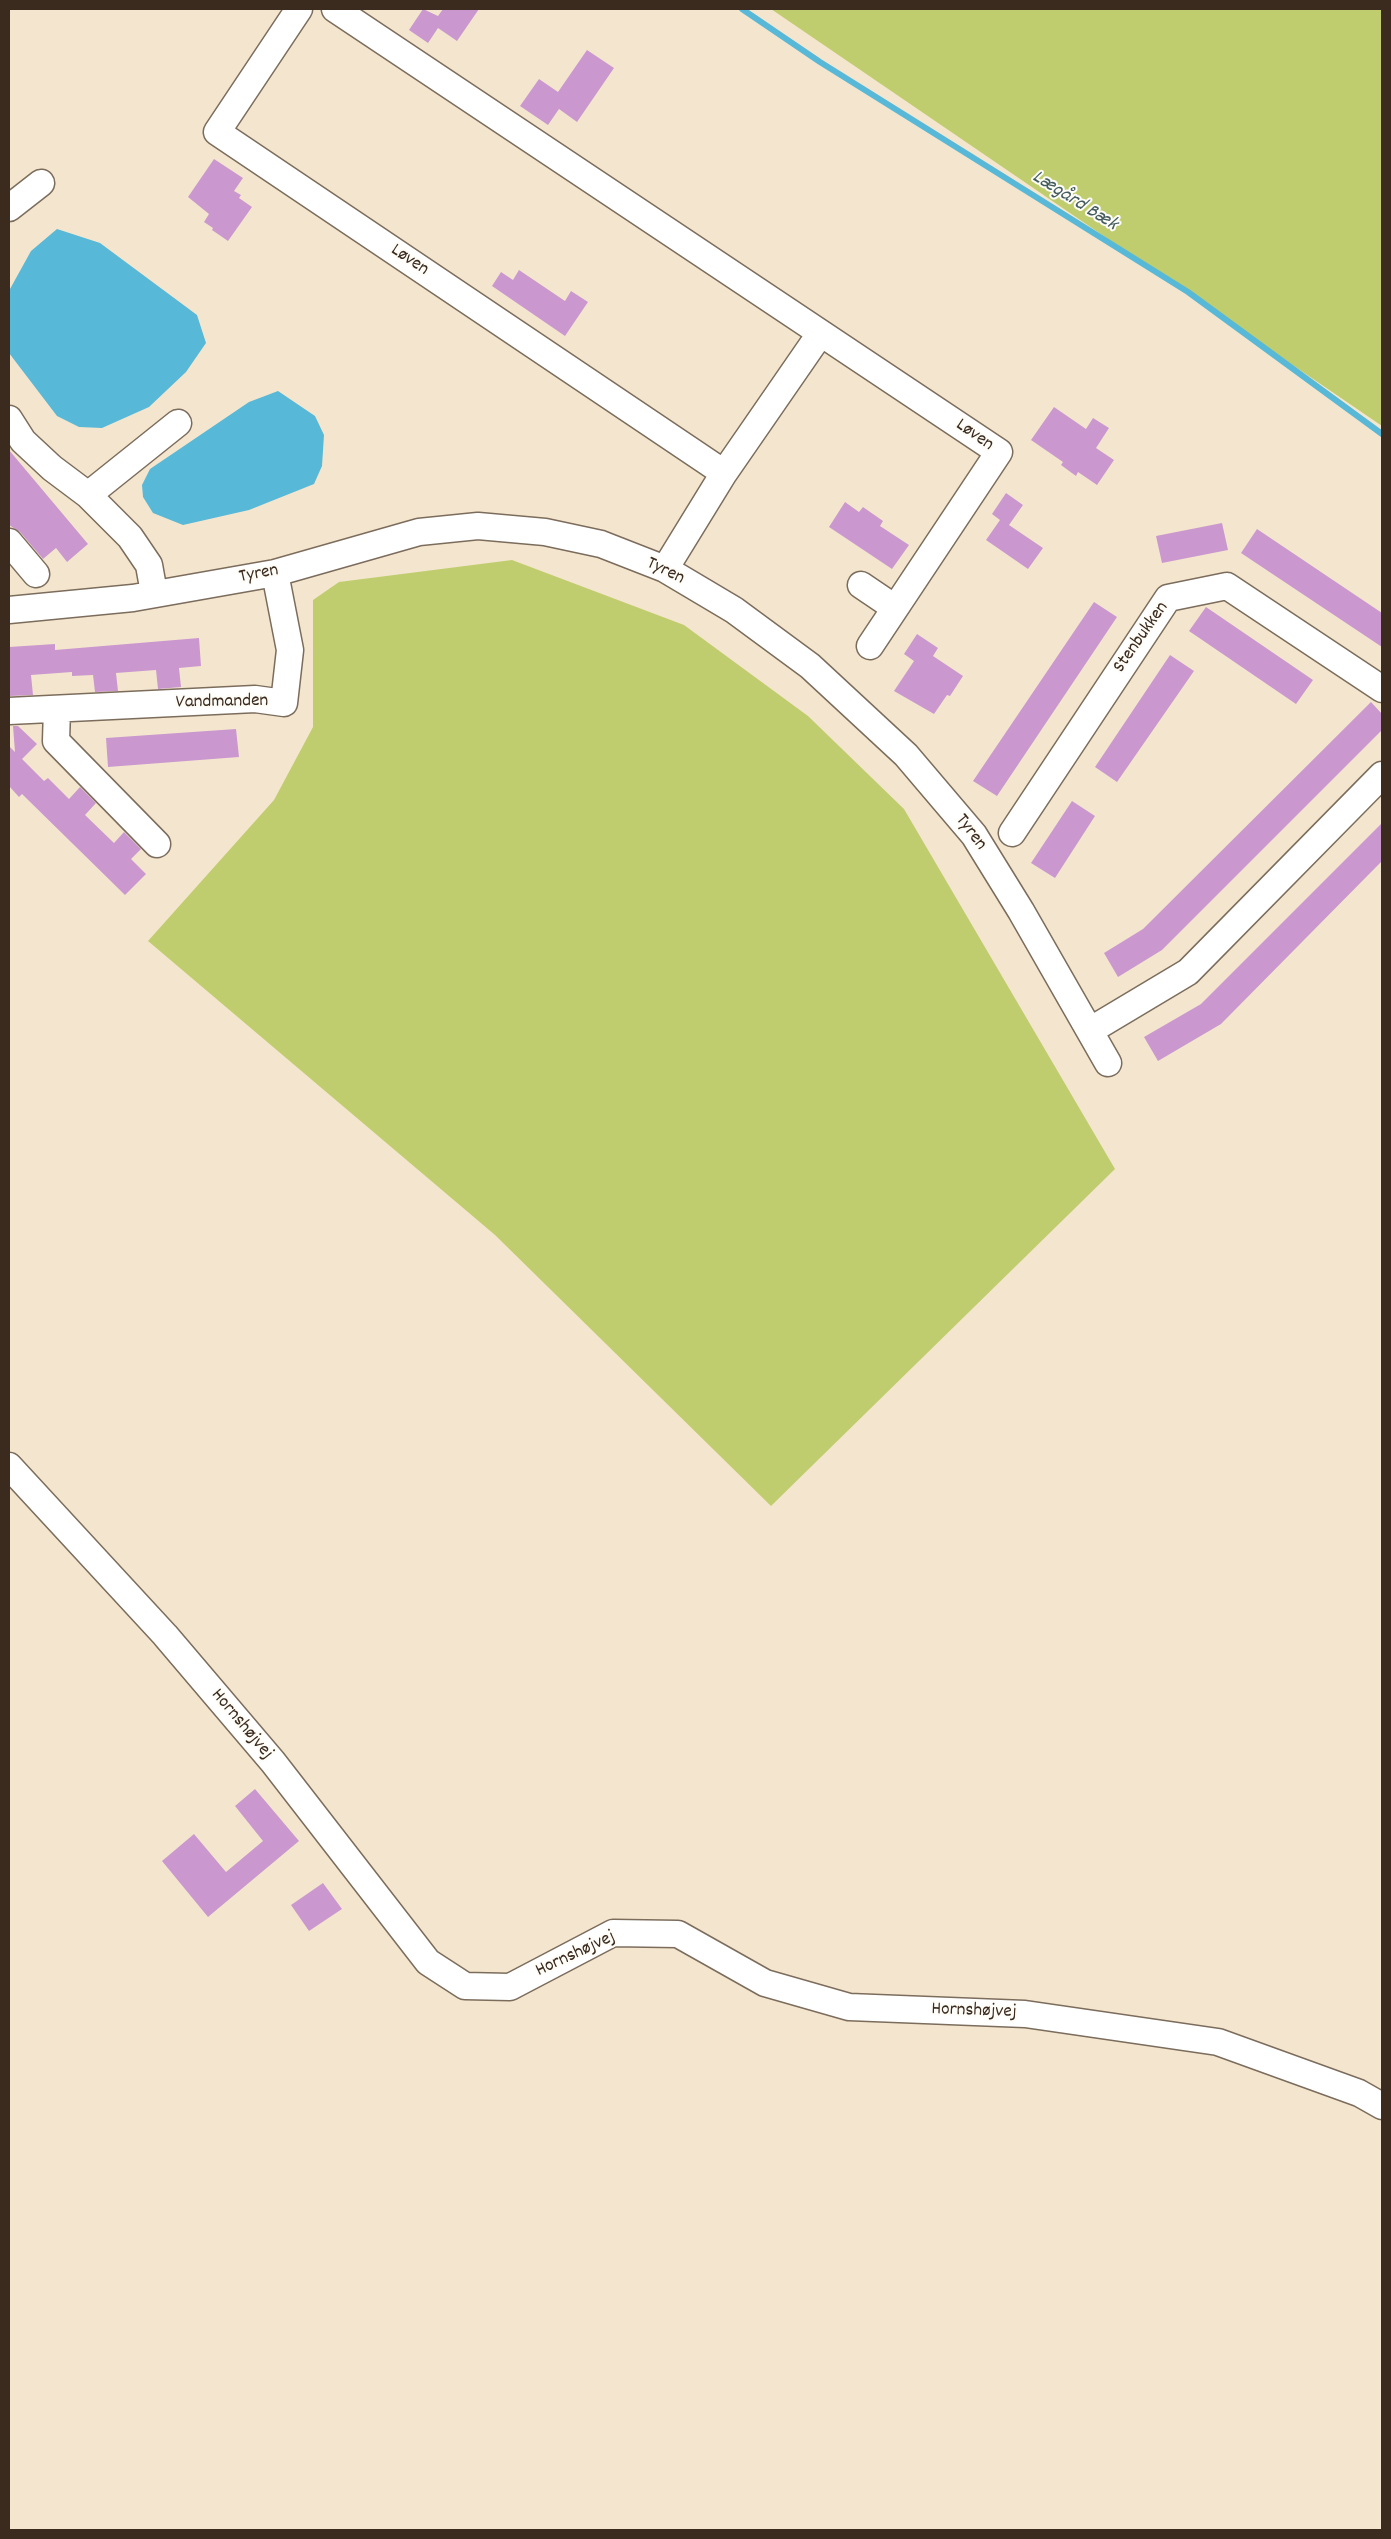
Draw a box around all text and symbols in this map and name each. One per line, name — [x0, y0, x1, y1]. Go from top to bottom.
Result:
water label: Lægård Bæk — [1027, 166, 1121, 238]
street label: Løven — [386, 240, 432, 282]
street label: Løven — [951, 415, 997, 457]
street label: Tyren — [642, 553, 688, 591]
street label: Tyren — [237, 560, 281, 590]
street label: Stenbukken — [1109, 598, 1175, 678]
street label: Vandmanden — [176, 691, 268, 715]
street label: Tyren — [949, 810, 991, 856]
street label: Hornshøjvej — [205, 1685, 277, 1765]
street label: Hornshøjvej — [532, 1927, 620, 1983]
street label: Hornshøjvej — [931, 1999, 1017, 2025]

